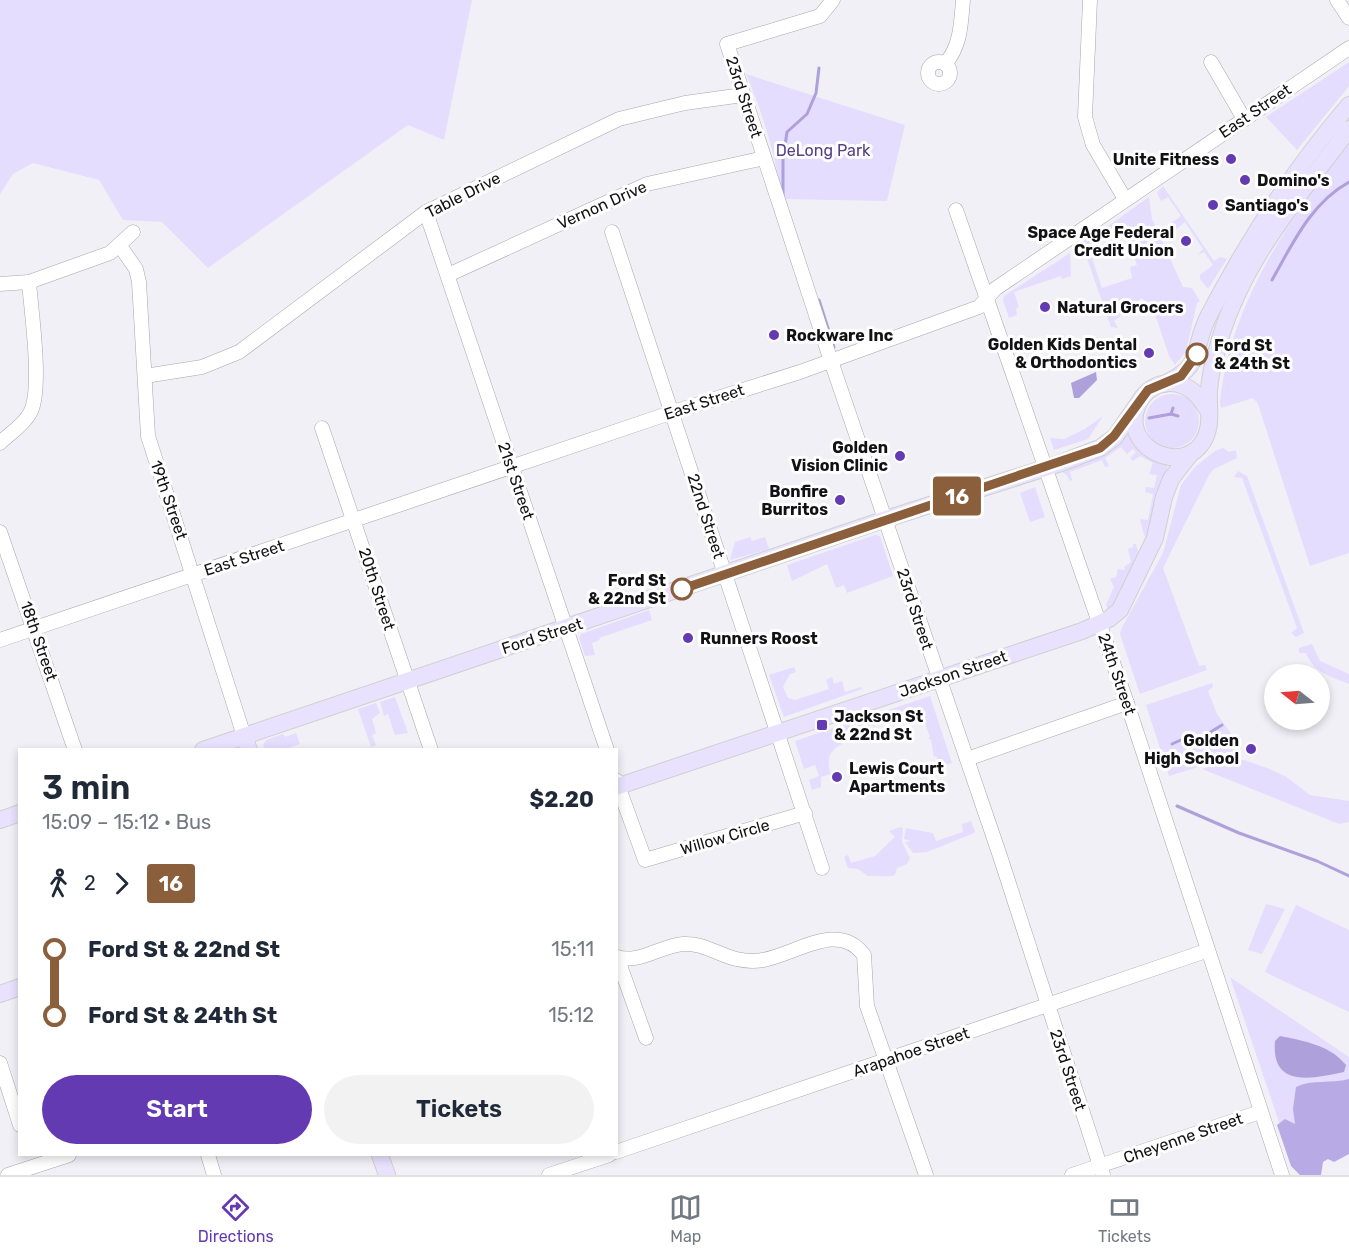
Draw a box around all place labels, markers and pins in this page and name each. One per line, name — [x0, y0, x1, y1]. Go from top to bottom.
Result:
place label: Unite Fitness — [1113, 150, 1219, 169]
marker: Unite Fitness — [1224, 152, 1238, 166]
place label: Domino's — [1257, 171, 1330, 190]
marker: Domino's — [1238, 173, 1252, 187]
place label: Santiago's — [1225, 196, 1309, 215]
marker: Santiago's — [1206, 198, 1220, 212]
place label: Space Age Federal Credit Union — [1028, 223, 1174, 260]
marker: Space Age Federal Credit Union — [1179, 234, 1193, 248]
place label: Natural Grocers — [1057, 298, 1184, 317]
marker: Natural Grocers — [1038, 300, 1052, 314]
place label: Rockware Inc — [786, 326, 893, 345]
marker: Rockware Inc — [767, 328, 781, 342]
place label: Golden Kids Dental & Orthodontics — [988, 335, 1137, 372]
place label: Ford St & 24th St — [1214, 336, 1290, 373]
marker: Ford St & 24th St — [1186, 343, 1208, 365]
marker: Golden Kids Dental & Orthodontics — [1142, 346, 1156, 360]
place label: Golden Vision Clinic — [791, 438, 888, 475]
marker: Golden Vision Clinic — [893, 449, 907, 463]
place label: Bonfire Burritos — [761, 482, 828, 519]
marker: Bonfire Burritos — [833, 493, 847, 507]
place label: Ford St & 22nd St — [588, 571, 667, 608]
marker: Ford St & 22nd St — [671, 578, 693, 600]
place label: Runners Roost — [700, 629, 818, 648]
marker: Runners Roost — [681, 631, 695, 645]
place label: Jackson St & 22nd St — [834, 707, 924, 744]
marker: Jackson St & 22nd St — [815, 718, 829, 732]
place label: Golden High School — [1144, 731, 1239, 768]
marker: Golden High School — [1244, 742, 1258, 756]
place label: Lewis Court Apartments — [849, 759, 946, 796]
marker: Lewis Court Apartments — [830, 770, 844, 784]

